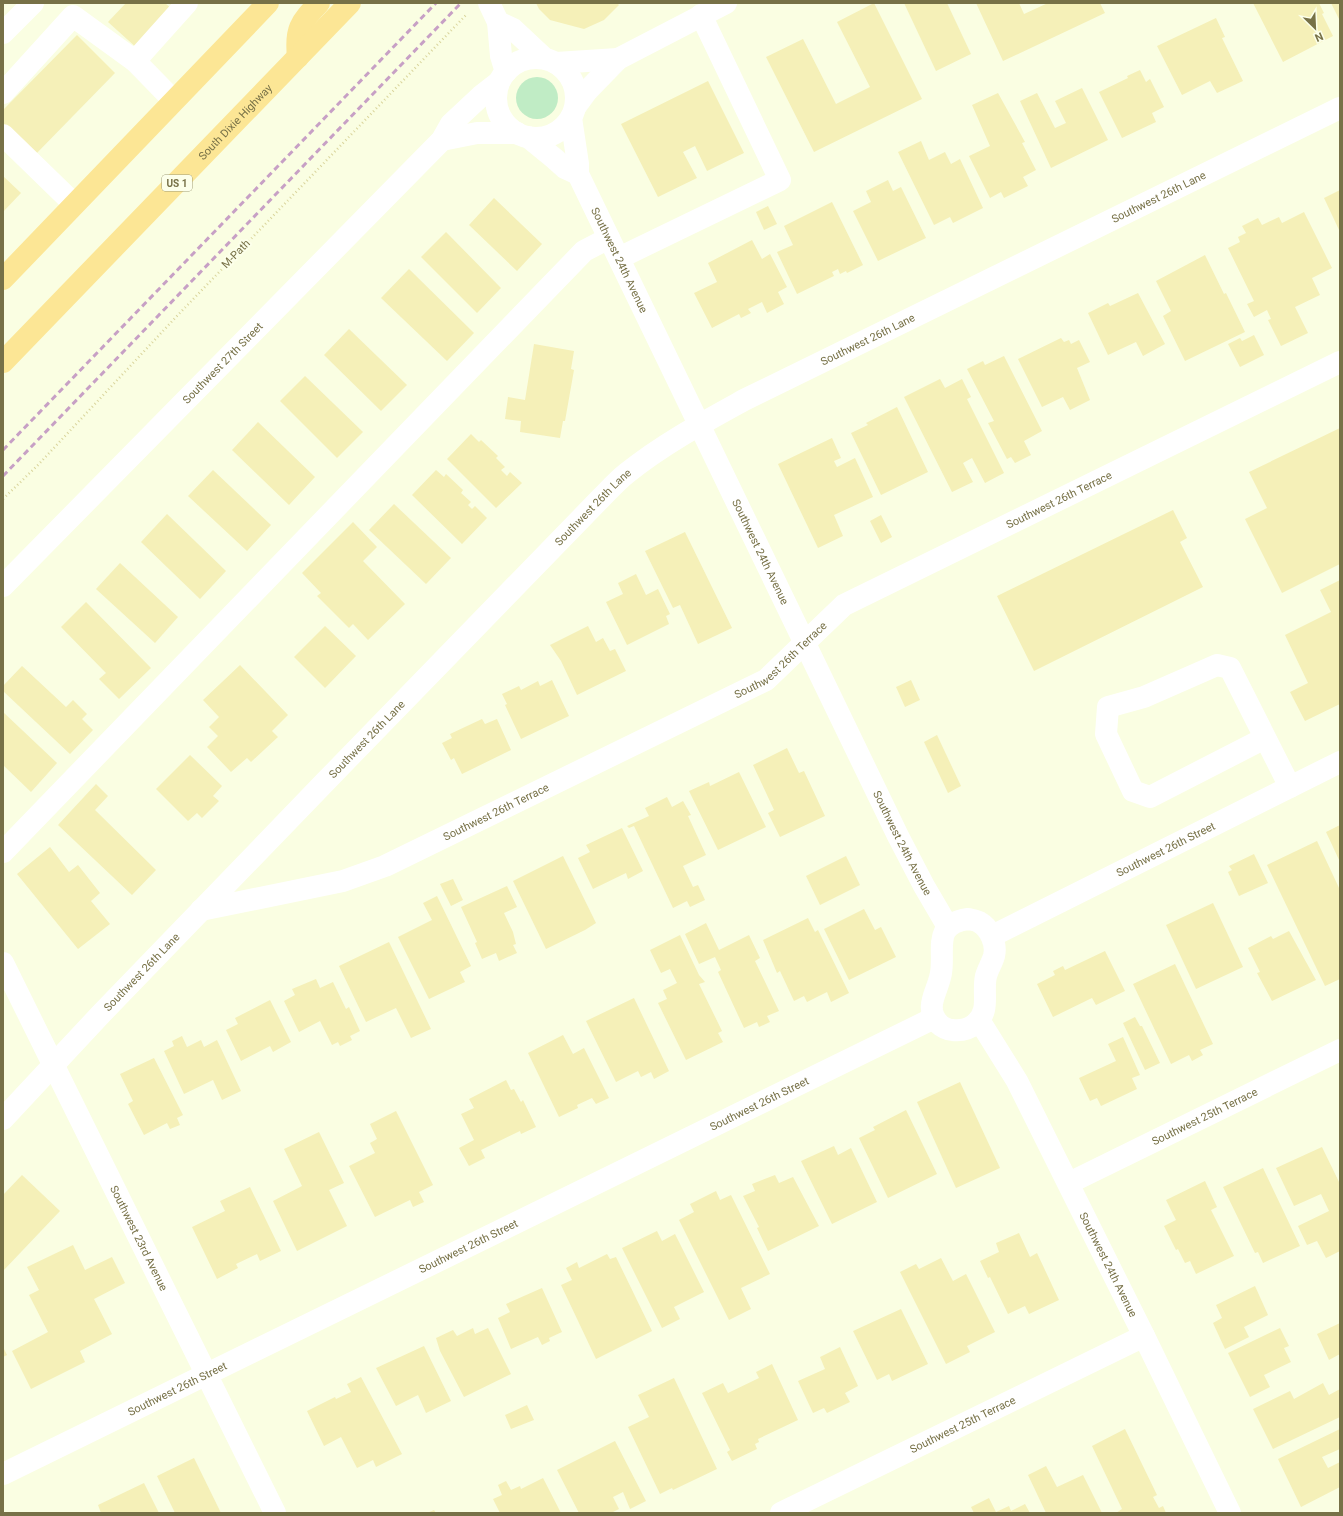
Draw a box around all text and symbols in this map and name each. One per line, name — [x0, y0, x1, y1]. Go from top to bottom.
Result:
north arrow — [1295, 8, 1335, 48]
text: N — [1312, 29, 1325, 44]
street label: South Dixie Highway — [196, 81, 275, 162]
street label: Southwest 26th Lane — [1109, 168, 1208, 225]
road number: US 1 — [162, 175, 192, 191]
street label: Southwest 24th Avenue — [589, 205, 651, 315]
street label: M-Path — [219, 237, 253, 271]
street label: Southwest 26th Lane — [818, 311, 917, 368]
street label: Southwest 27th Street — [180, 319, 266, 406]
street label: Southwest 26th Lane — [552, 466, 634, 548]
street label: Southwest 26th Terrace — [1004, 468, 1114, 531]
street label: Southwest 24th Avenue — [730, 497, 792, 607]
street label: Southwest 26th Terrace — [732, 619, 829, 701]
street label: Southwest 26th Lane — [326, 697, 408, 781]
street label: Southwest 26th Terrace — [441, 780, 551, 843]
street label: Southwest 24th Avenue — [871, 789, 935, 898]
street label: Southwest 26th Street — [1114, 819, 1217, 879]
street label: Southwest 26th Lane — [101, 930, 182, 1014]
street label: Southwest 26th Street — [708, 1074, 811, 1133]
street label: Southwest 25th Terrace — [1150, 1085, 1260, 1148]
street label: Southwest 23rd Avenue — [108, 1183, 171, 1293]
street label: Southwest 24th Avenue — [1077, 1210, 1140, 1319]
street label: Southwest 26th Street — [417, 1216, 520, 1276]
street label: Southwest 26th Street — [126, 1359, 229, 1418]
street label: Southwest 25th Terrace — [908, 1393, 1018, 1456]

